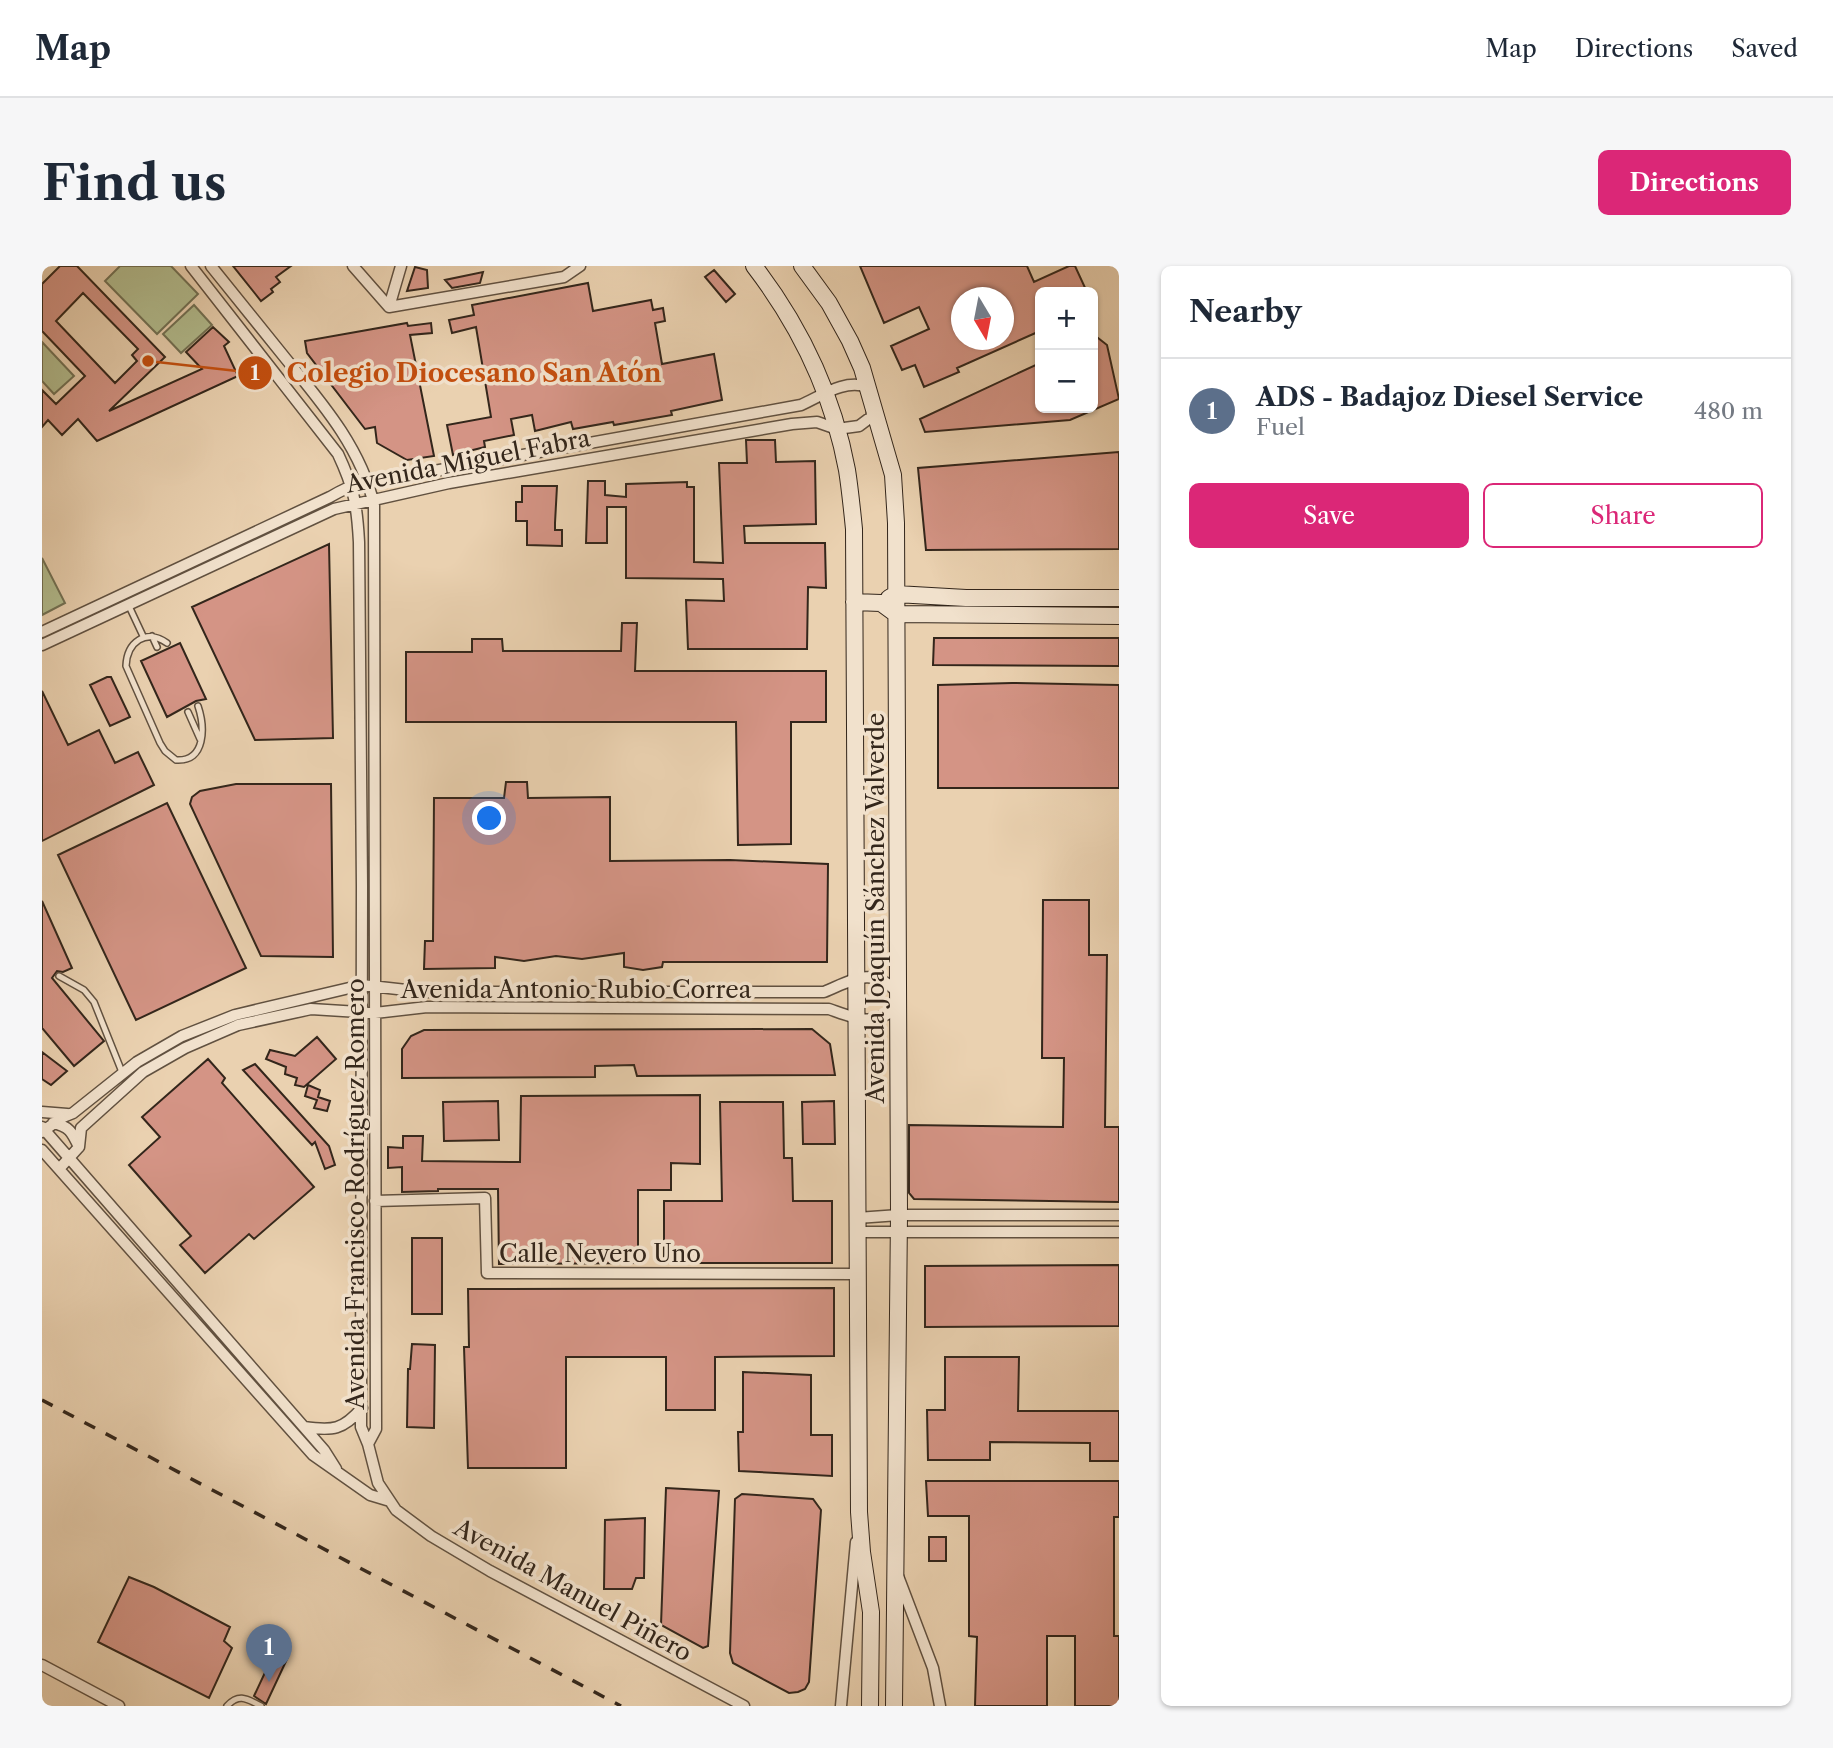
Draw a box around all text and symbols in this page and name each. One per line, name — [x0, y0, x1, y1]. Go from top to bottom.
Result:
text: Map — [35, 28, 111, 69]
text: Map — [1485, 34, 1537, 63]
text: Directions — [1575, 34, 1693, 63]
text: Saved — [1731, 34, 1798, 63]
button: Directions — [1598, 150, 1791, 215]
text: Find us — [42, 152, 226, 213]
north arrow — [951, 287, 1014, 350]
map controls — [1035, 287, 1098, 413]
button: + — [1035, 287, 1098, 350]
text: Nearby — [1189, 293, 1302, 330]
callout: Colegio Diocesano San Atón — [237, 349, 676, 396]
button: − — [1035, 350, 1098, 413]
text: Colegio Diocesano San Atón — [286, 357, 662, 389]
text: 1 — [250, 360, 260, 385]
text: ADS - Badajoz Diesel Service — [1256, 381, 1643, 413]
text: 1 — [1207, 397, 1217, 425]
text: 480 m — [1694, 397, 1763, 425]
text: Fuel — [1256, 413, 1305, 441]
street label: Avenida Miguel Fabra — [342, 423, 593, 499]
button: Save — [1189, 483, 1469, 548]
button: Share — [1483, 483, 1763, 548]
street label: Avenida Joaquín Sánchez Valverde — [861, 713, 890, 1104]
your location — [472, 801, 506, 835]
street label: Avenida Antonio Rubio Correa — [400, 975, 752, 1004]
street label: Avenida Francisco Rodríguez Romero — [341, 978, 370, 1411]
street label: Calle Nevero Uno — [499, 1239, 701, 1268]
street label: Avenida Manuel Piñero — [448, 1512, 697, 1667]
pin: 1 — [246, 1624, 292, 1682]

